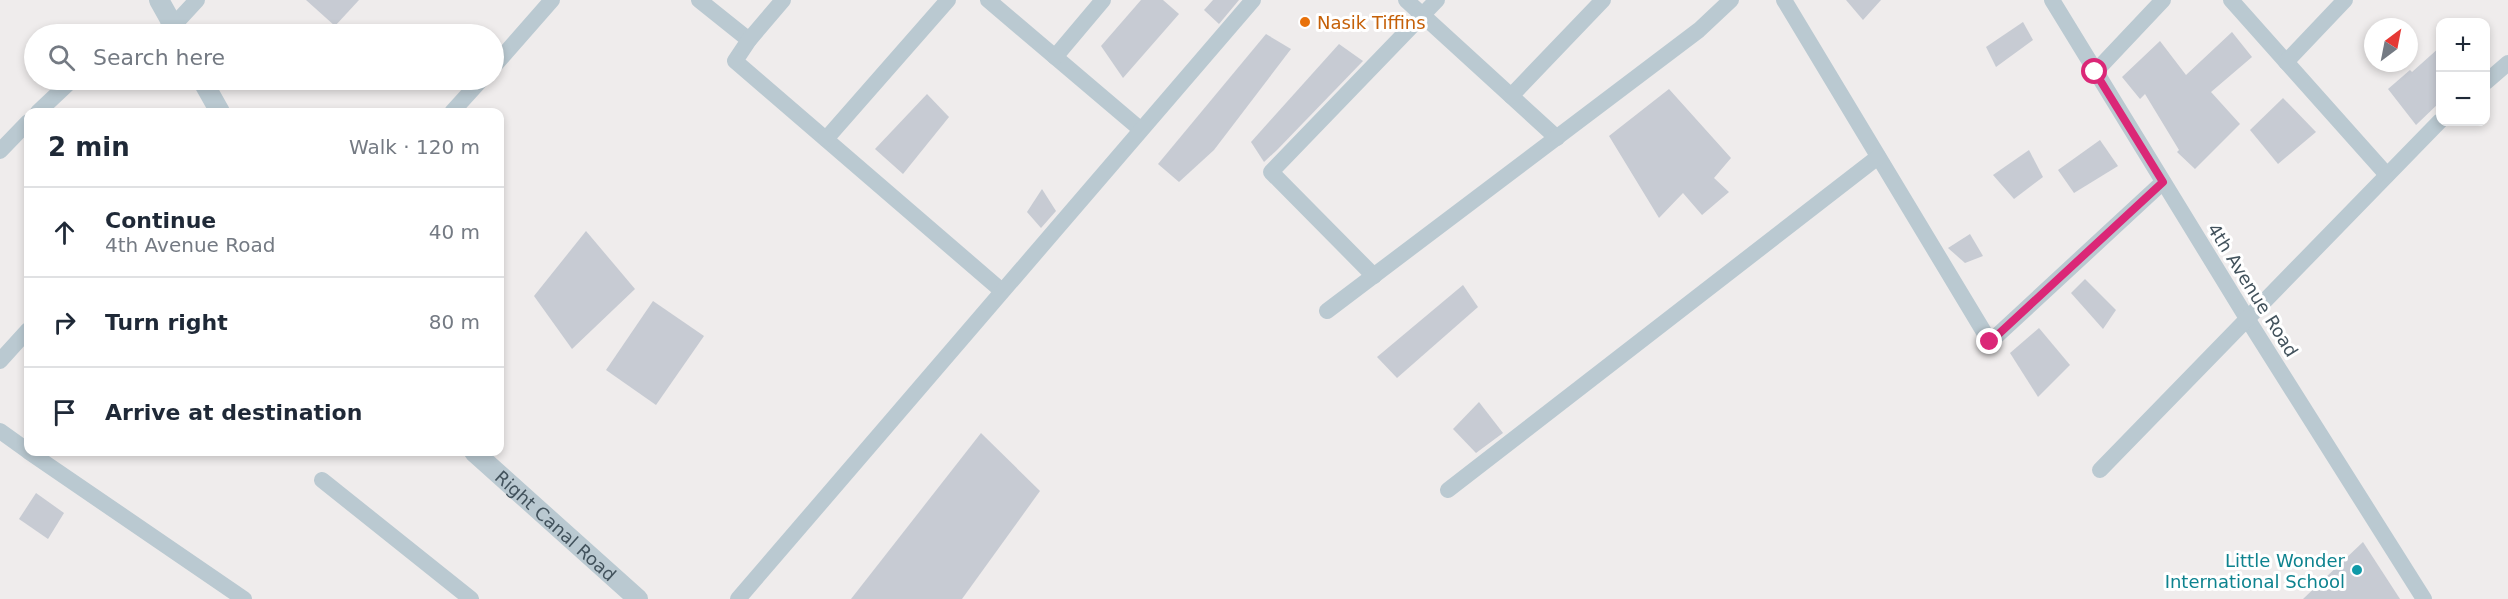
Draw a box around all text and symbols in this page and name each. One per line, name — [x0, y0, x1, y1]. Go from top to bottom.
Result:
place label: Nasik Tiffins — [1317, 12, 1426, 33]
marker: Nasik Tiffins — [1298, 15, 1312, 29]
north arrow — [2364, 18, 2418, 72]
map controls — [2436, 18, 2490, 126]
button: + — [2436, 18, 2490, 72]
search box — [24, 24, 504, 90]
icon: search — [45, 41, 78, 74]
text: Search here — [93, 45, 225, 70]
route start — [2081, 58, 2107, 84]
button: − — [2436, 72, 2490, 126]
text: 2 min — [48, 132, 130, 162]
text: Walk · 120 m — [349, 135, 480, 159]
text: Continue — [105, 208, 216, 233]
icon: ahead — [48, 216, 81, 249]
street label: 4th Avenue Road — [2203, 219, 2303, 361]
text: 40 m — [429, 220, 480, 244]
text: 4th Avenue Road — [105, 233, 275, 257]
icon: right — [48, 306, 81, 339]
text: Turn right — [105, 310, 228, 335]
text: 80 m — [429, 310, 480, 334]
route end — [1976, 328, 2002, 354]
icon: arrive — [48, 396, 81, 429]
text: Arrive at destination — [105, 400, 362, 425]
street label: Right Canal Road — [491, 466, 621, 585]
place label: Little Wonder International School — [2165, 550, 2346, 592]
marker: Little Wonder International School — [2350, 563, 2364, 577]

